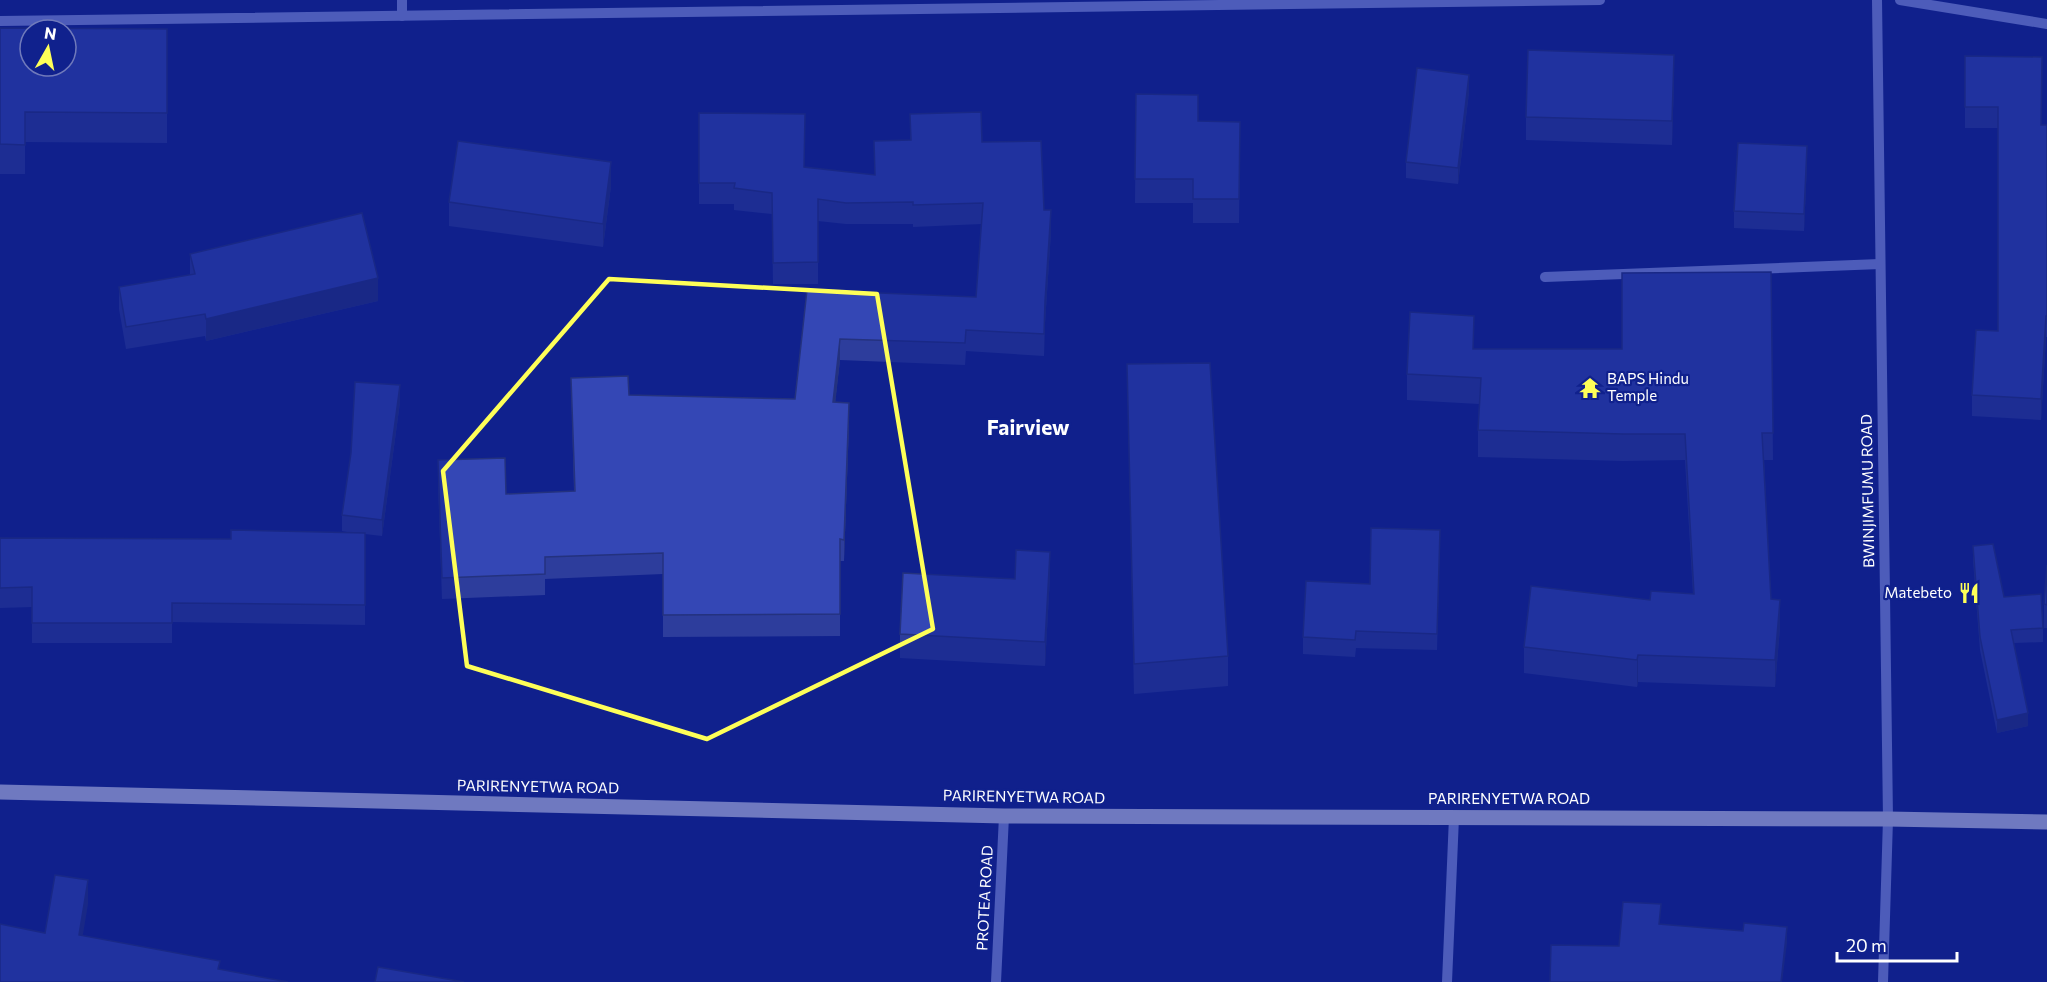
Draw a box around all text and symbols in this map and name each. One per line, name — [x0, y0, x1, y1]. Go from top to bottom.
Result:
north arrow — [18, 18, 78, 78]
text: N — [43, 22, 58, 43]
place label: BAPS Hindu Temple — [1607, 369, 1689, 404]
temple icon: BAPS Hindu Temple — [1578, 376, 1602, 400]
district label: Fairview — [987, 414, 1070, 439]
street label: BWINJIMFUMU ROAD — [1857, 414, 1877, 568]
restaurant icon: Matebeto — [1957, 581, 1981, 605]
place label: Matebeto — [1884, 583, 1952, 601]
street label: PARIRENYETWA ROAD — [457, 776, 619, 796]
street label: PARIRENYETWA ROAD — [943, 786, 1105, 806]
street label: PARIRENYETWA ROAD — [1428, 789, 1590, 807]
street label: PROTEA ROAD — [972, 845, 996, 951]
scale bar — [1837, 925, 1957, 963]
text: 20 m — [1846, 934, 1887, 956]

